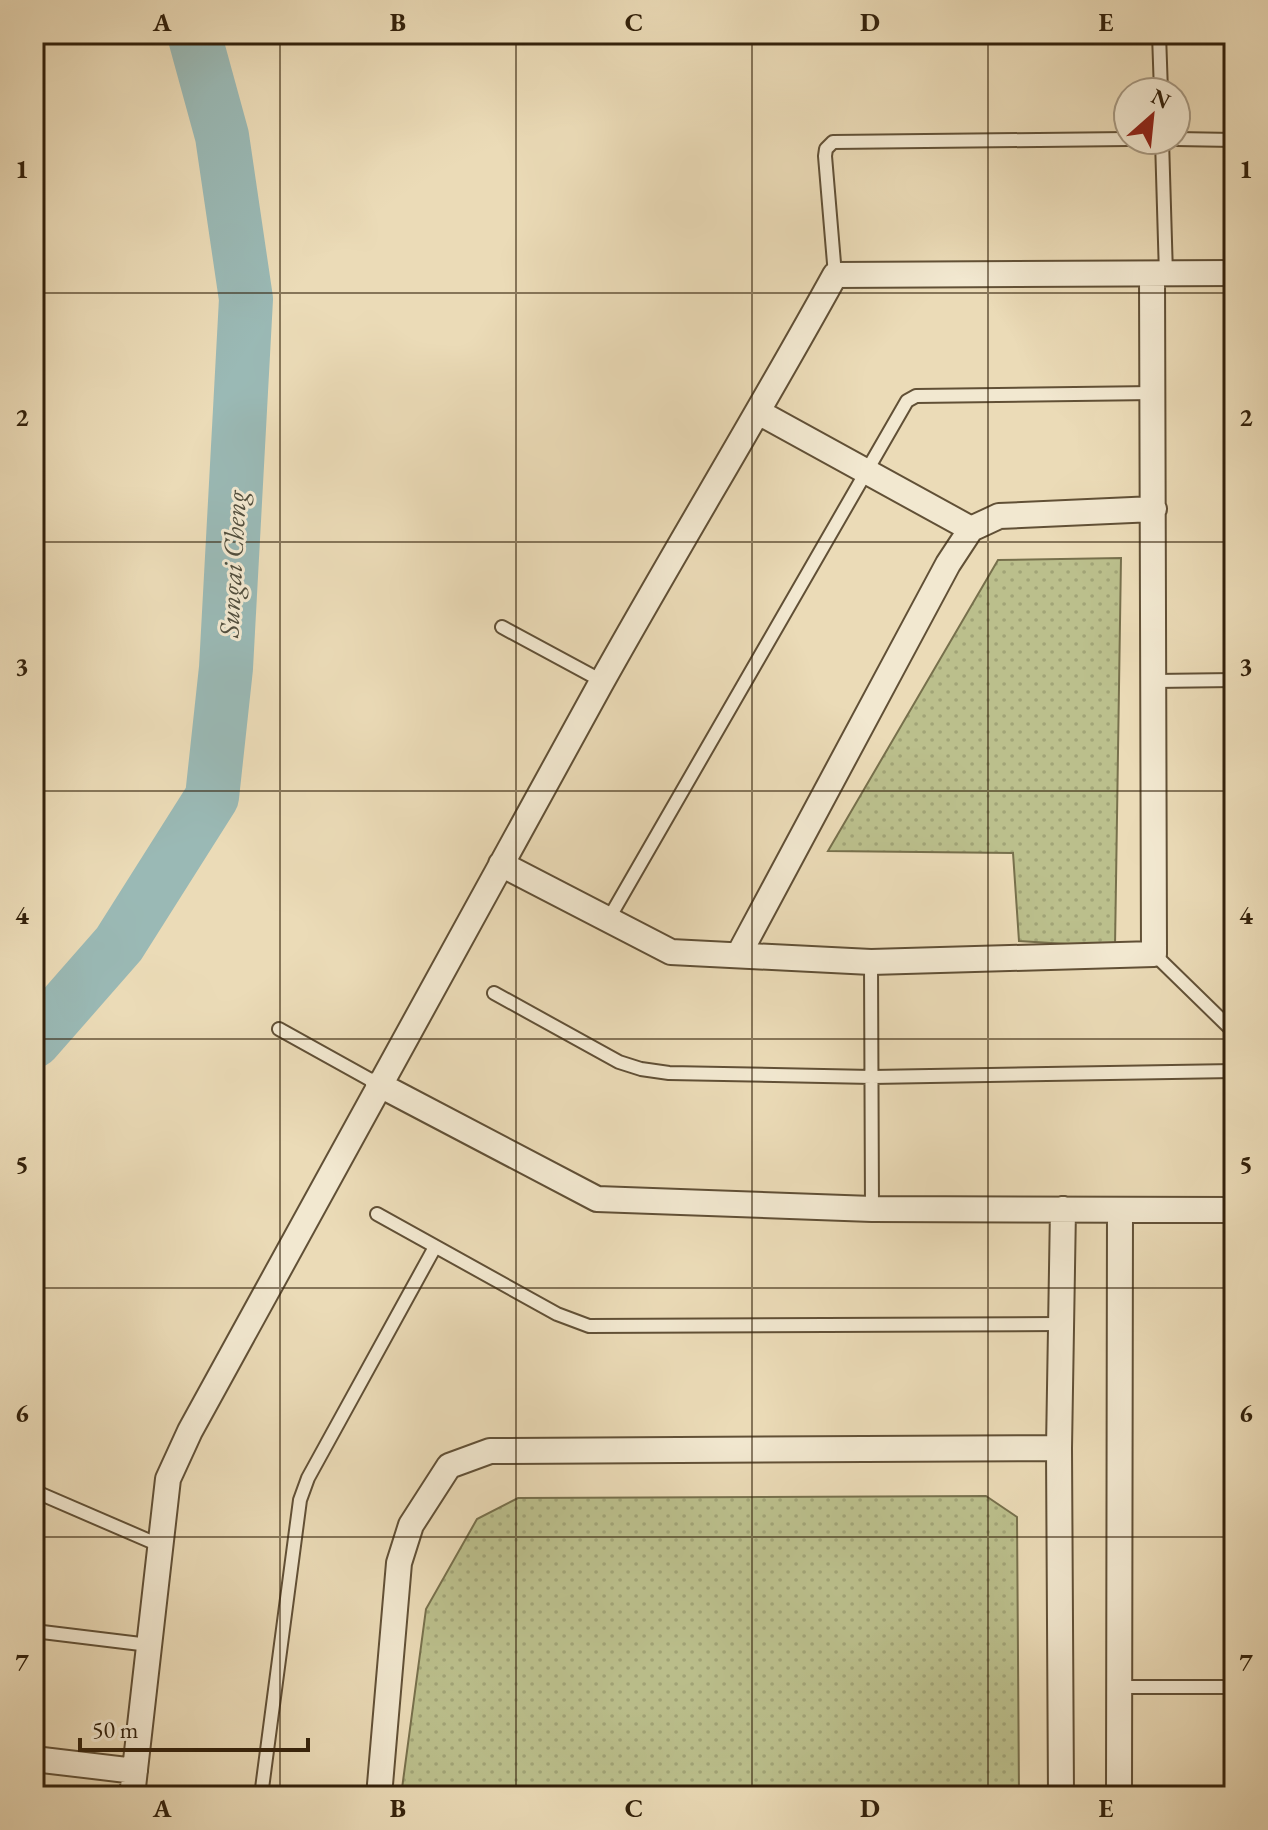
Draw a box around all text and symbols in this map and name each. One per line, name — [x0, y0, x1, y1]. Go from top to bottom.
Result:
text: A — [152, 5, 172, 39]
text: B — [390, 5, 406, 39]
text: C — [625, 5, 643, 39]
text: D — [860, 5, 880, 39]
text: E — [1099, 5, 1114, 39]
north arrow — [1112, 76, 1192, 156]
text: N — [1146, 82, 1176, 116]
text: 1 — [15, 152, 29, 186]
text: 1 — [1239, 152, 1253, 186]
text: 2 — [15, 400, 29, 434]
text: 2 — [1239, 400, 1253, 434]
water label: Sungai Cheng — [210, 488, 254, 639]
text: 3 — [15, 649, 29, 683]
text: 3 — [1239, 649, 1253, 683]
text: 4 — [15, 898, 29, 932]
text: 4 — [1239, 898, 1253, 932]
text: 5 — [15, 1147, 29, 1181]
text: 5 — [1239, 1147, 1253, 1181]
text: 6 — [15, 1396, 29, 1430]
text: 6 — [1239, 1396, 1253, 1430]
text: 7 — [15, 1645, 29, 1679]
text: 7 — [1239, 1645, 1253, 1679]
scale bar — [80, 1702, 308, 1752]
text: 50 m — [92, 1714, 139, 1745]
text: A — [152, 1791, 172, 1825]
text: B — [390, 1791, 406, 1825]
text: C — [625, 1791, 643, 1825]
text: D — [860, 1791, 880, 1825]
text: E — [1099, 1791, 1114, 1825]

